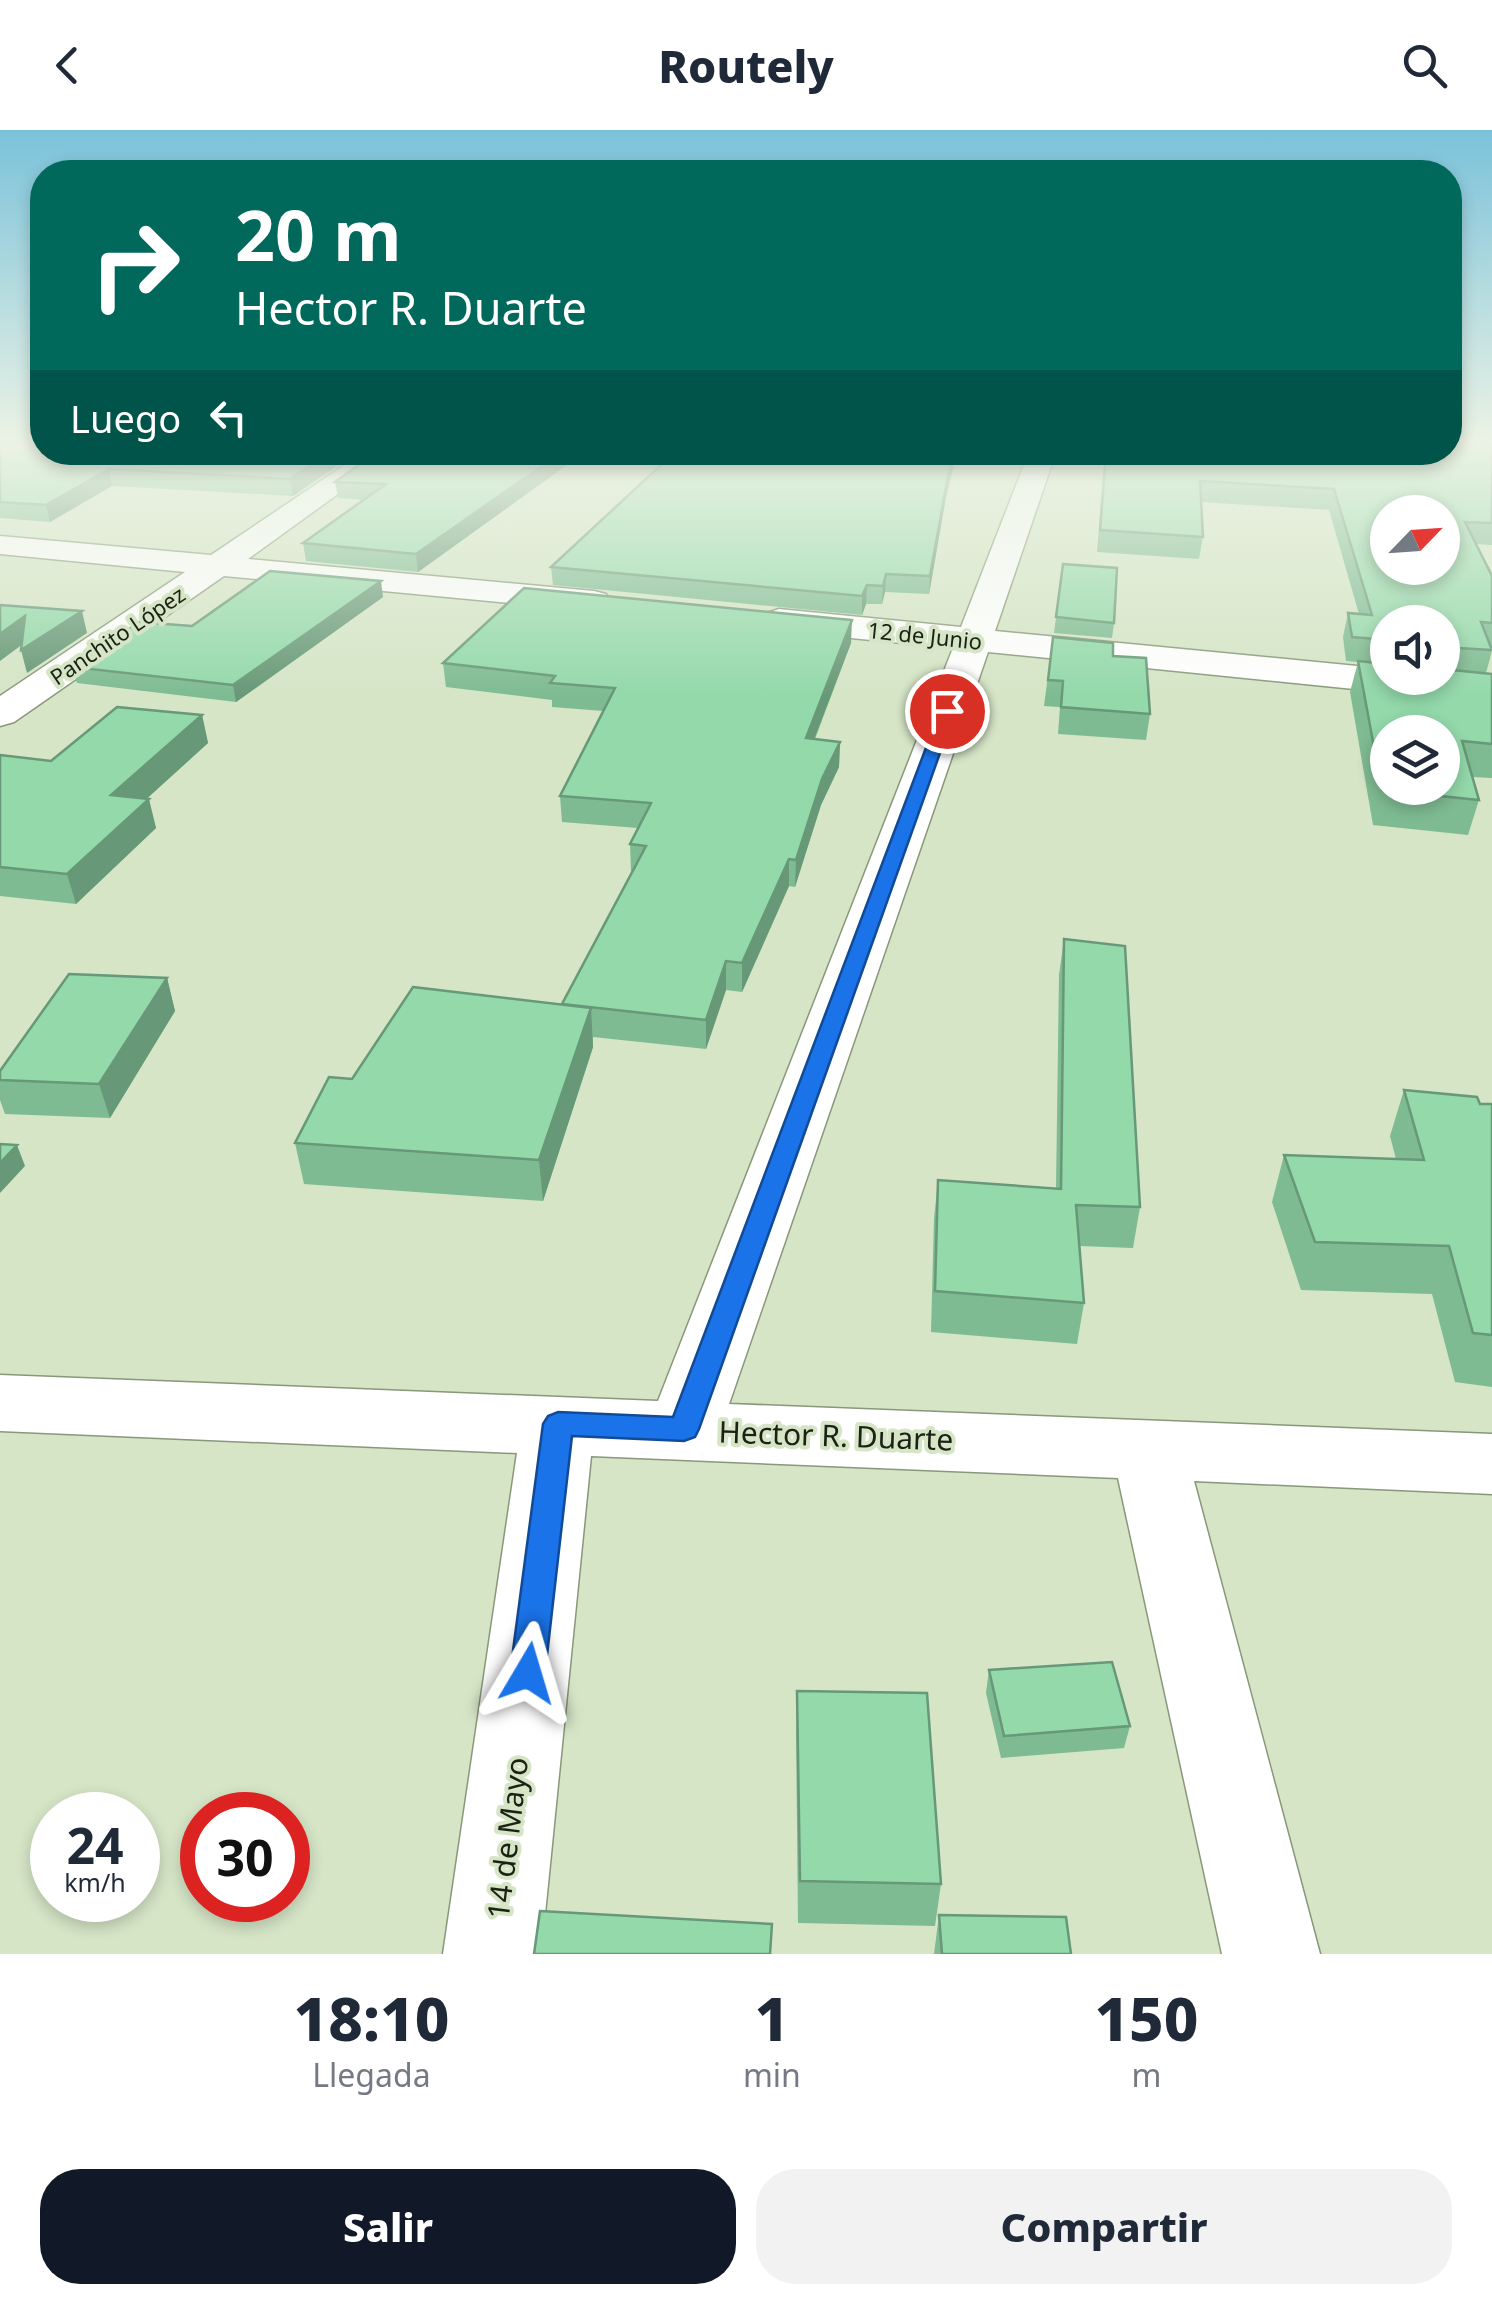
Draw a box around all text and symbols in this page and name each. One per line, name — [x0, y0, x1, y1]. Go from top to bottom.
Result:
text: Routely — [658, 35, 834, 96]
icon: back — [40, 38, 95, 93]
icon: search — [1397, 38, 1452, 93]
text: 20 m — [235, 186, 402, 282]
icon: right — [70, 200, 200, 330]
text: Hector R. Duarte — [235, 277, 587, 338]
icon: left — [201, 390, 256, 445]
text: Luego — [70, 392, 181, 444]
north arrow — [1370, 495, 1460, 585]
map controls — [1370, 495, 1460, 805]
street label: Panchito López — [44, 579, 190, 691]
button: sound — [1370, 605, 1460, 695]
street label: 12 de Junio — [866, 614, 984, 656]
pin — [905, 669, 990, 754]
icon: arrive — [920, 684, 975, 739]
button: layers — [1370, 715, 1460, 805]
street label: Hector R. Duarte — [718, 1410, 954, 1460]
position arrow — [476, 1621, 580, 1725]
street label: 14 de Mayo — [477, 1755, 537, 1921]
speed limit sign: 30 — [180, 1792, 310, 1922]
text: 24 — [66, 1811, 124, 1879]
text: km/h — [64, 1865, 126, 1899]
text: 18:10 — [294, 1977, 449, 2059]
text: 1 — [755, 1977, 789, 2059]
text: 150 — [1094, 1977, 1198, 2059]
text: Llegada — [312, 2053, 431, 2096]
text: min — [743, 2053, 801, 2096]
text: m — [1131, 2053, 1161, 2096]
button: Salir — [40, 2169, 736, 2284]
button: Compartir — [756, 2169, 1452, 2284]

